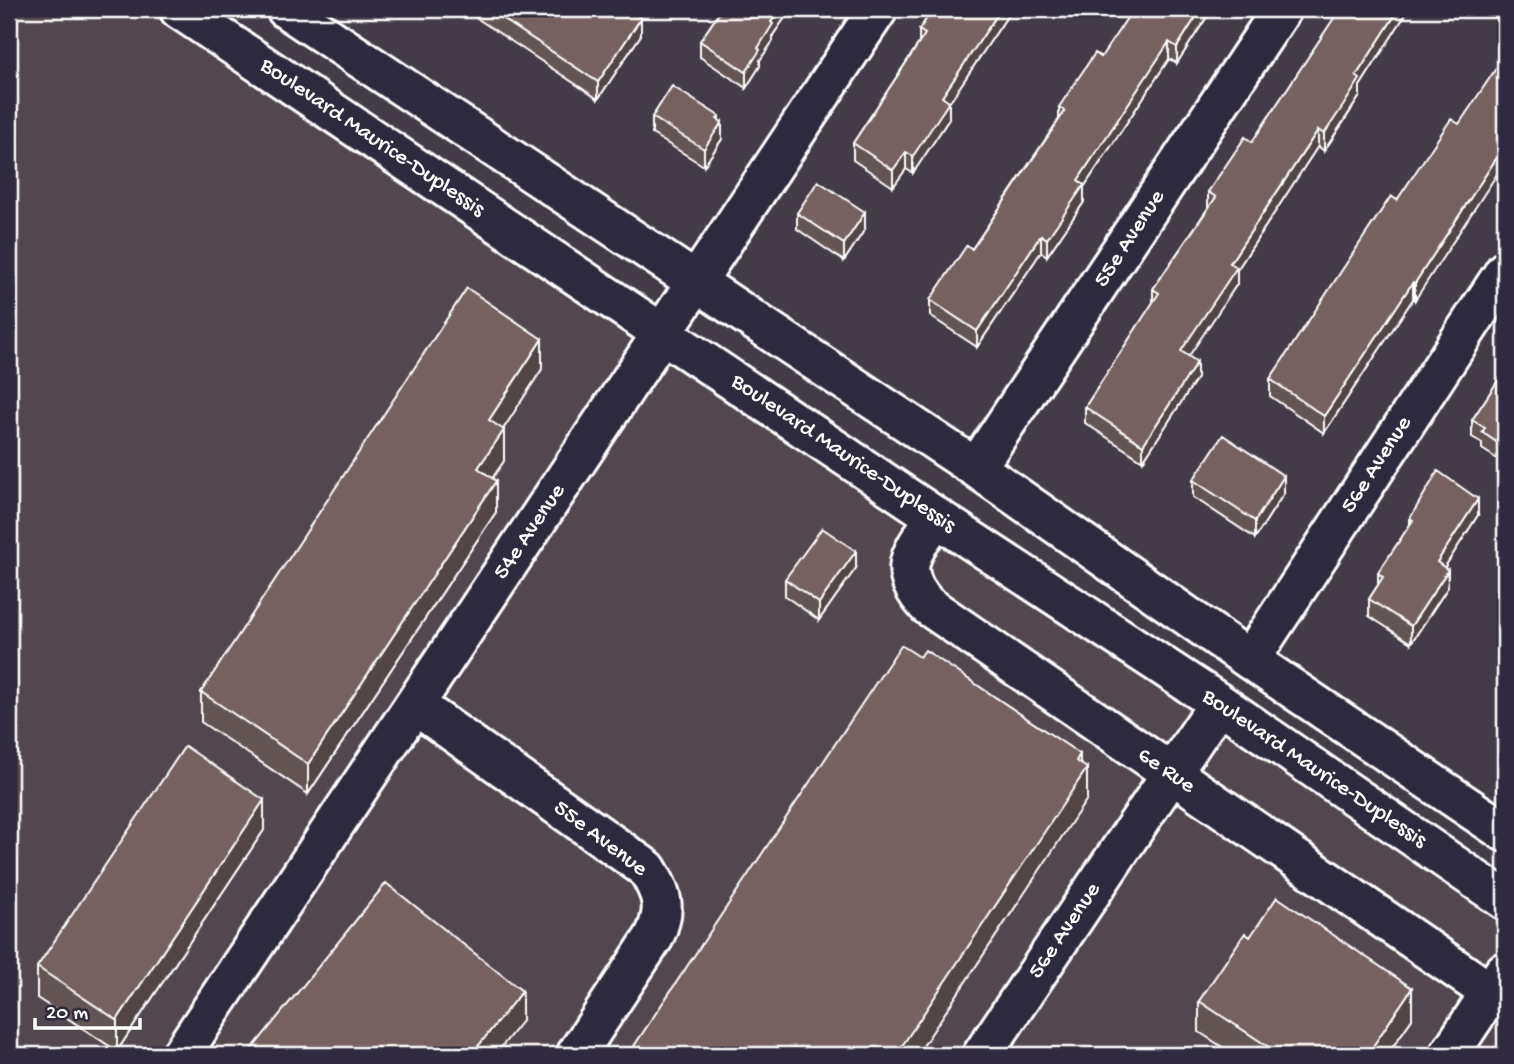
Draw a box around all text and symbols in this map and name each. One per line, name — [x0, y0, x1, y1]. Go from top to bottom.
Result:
street label: Boulevard Maurice-Duplessis — [254, 52, 490, 224]
street label: 55e Avenue — [1089, 184, 1172, 293]
street label: Boulevard Maurice-Duplessis — [725, 368, 961, 540]
street label: 56e Avenue — [1336, 410, 1419, 519]
street label: 54e Avenue — [488, 478, 572, 585]
street label: Boulevard Maurice-Duplessis — [1196, 683, 1432, 855]
street label: 6e Rue — [1132, 742, 1201, 801]
street label: 55e Avenue — [548, 795, 653, 884]
street label: 56e Avenue — [1023, 877, 1108, 984]
scale bar — [35, 987, 140, 1031]
text: 20 m — [46, 1002, 88, 1027]

